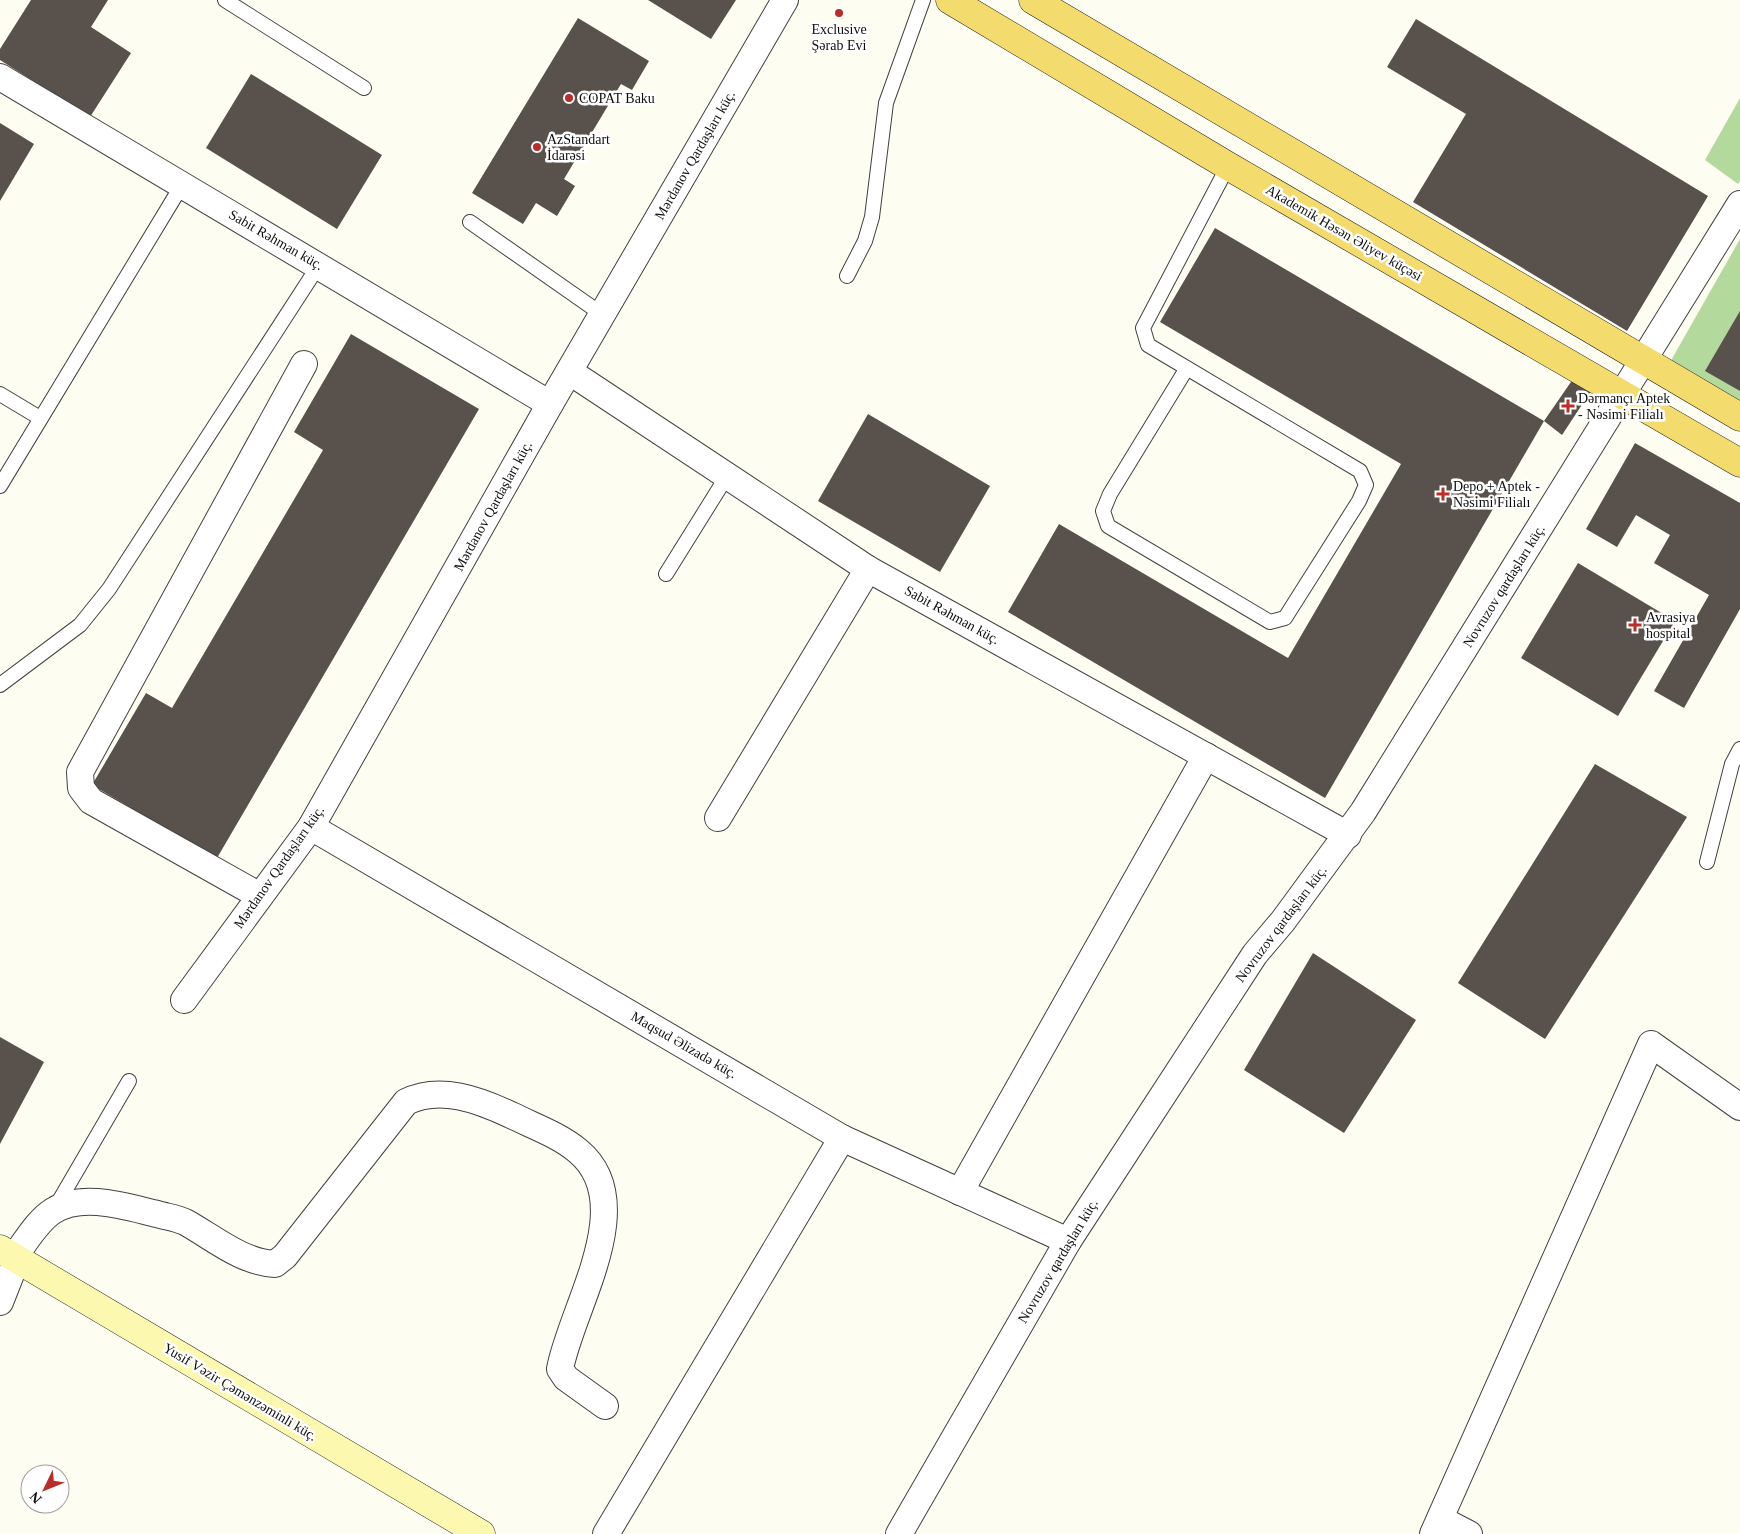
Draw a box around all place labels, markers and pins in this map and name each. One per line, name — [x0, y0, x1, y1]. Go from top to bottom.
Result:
marker: Exclusive Şərab Evi — [833, 7, 845, 19]
place label: Exclusive Şərab Evi — [811, 22, 867, 53]
place label: COPAT Baku — [579, 91, 655, 106]
marker: COPAT Baku — [563, 92, 575, 104]
place label: AzStandart İdarəsi — [547, 132, 610, 163]
marker: AzStandart İdarəsi — [531, 141, 543, 153]
place label: Dərmançı Aptek - Nəsimi Filialı — [1578, 391, 1670, 422]
marker: Dərmançı Aptek - Nəsimi Filialı — [1562, 400, 1574, 412]
place label: Depo + Aptek - Nəsimi Filialı — [1453, 479, 1540, 510]
marker: Depo + Aptek - Nəsimi Filialı — [1437, 488, 1449, 500]
place label: Avrasiya hospital — [1646, 610, 1696, 641]
marker: Avrasiya hospital — [1628, 618, 1642, 632]

